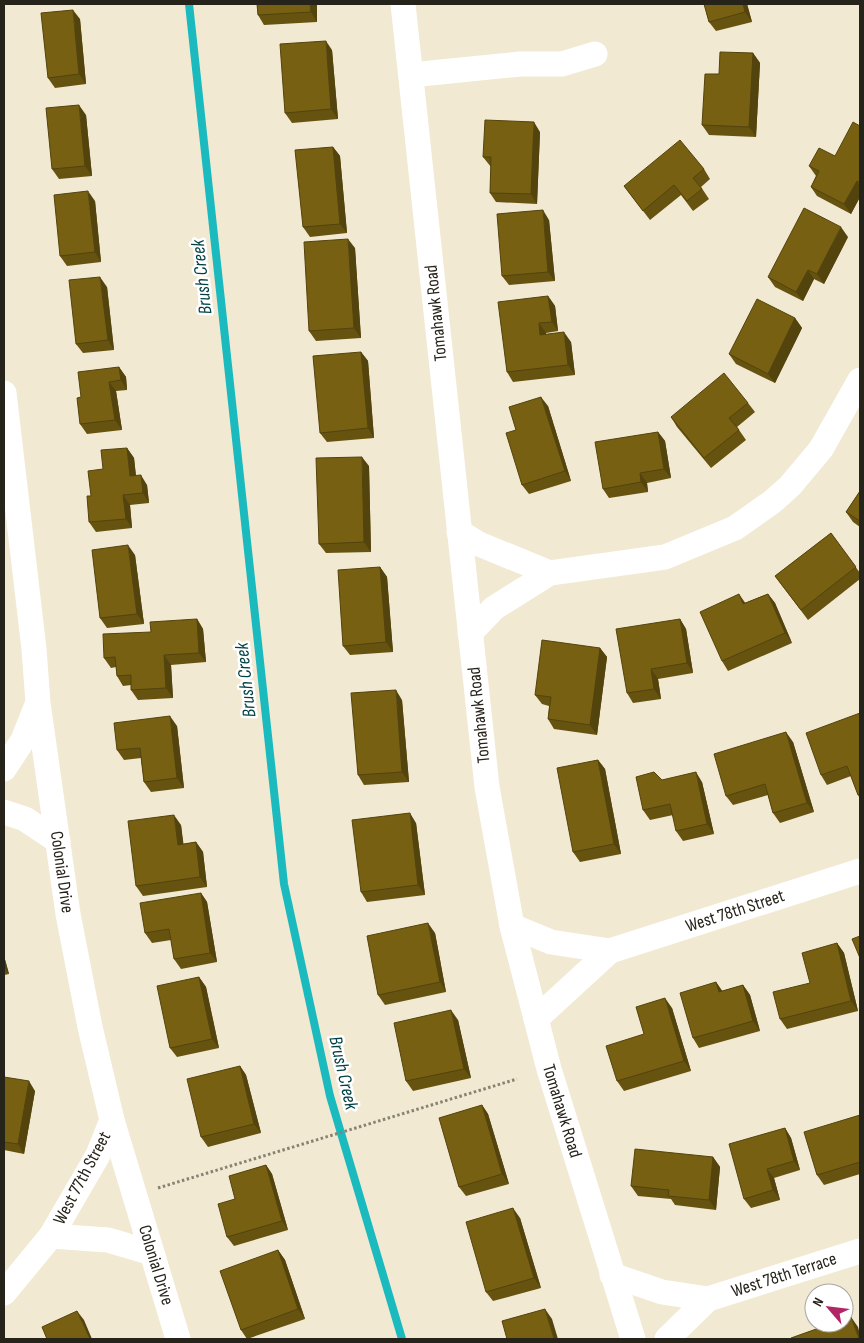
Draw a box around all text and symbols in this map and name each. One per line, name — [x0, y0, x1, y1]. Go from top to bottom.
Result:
water label: Brush Creek — [187, 238, 217, 315]
street label: Tomahawk Road — [421, 264, 451, 362]
water label: Brush Creek — [231, 641, 261, 718]
street label: Tomahawk Road — [464, 666, 494, 764]
street label: Colonial Drive — [46, 830, 78, 914]
street label: West 78th Street — [683, 885, 787, 937]
water label: Brush Creek — [323, 1034, 363, 1113]
street label: Tomahawk Road — [538, 1062, 586, 1160]
street label: West 77th Street — [49, 1128, 115, 1228]
street label: Colonial Drive — [134, 1222, 178, 1308]
street label: West 78th Terrace — [729, 1248, 839, 1302]
north arrow — [804, 1283, 854, 1333]
text: N — [809, 1295, 827, 1309]

